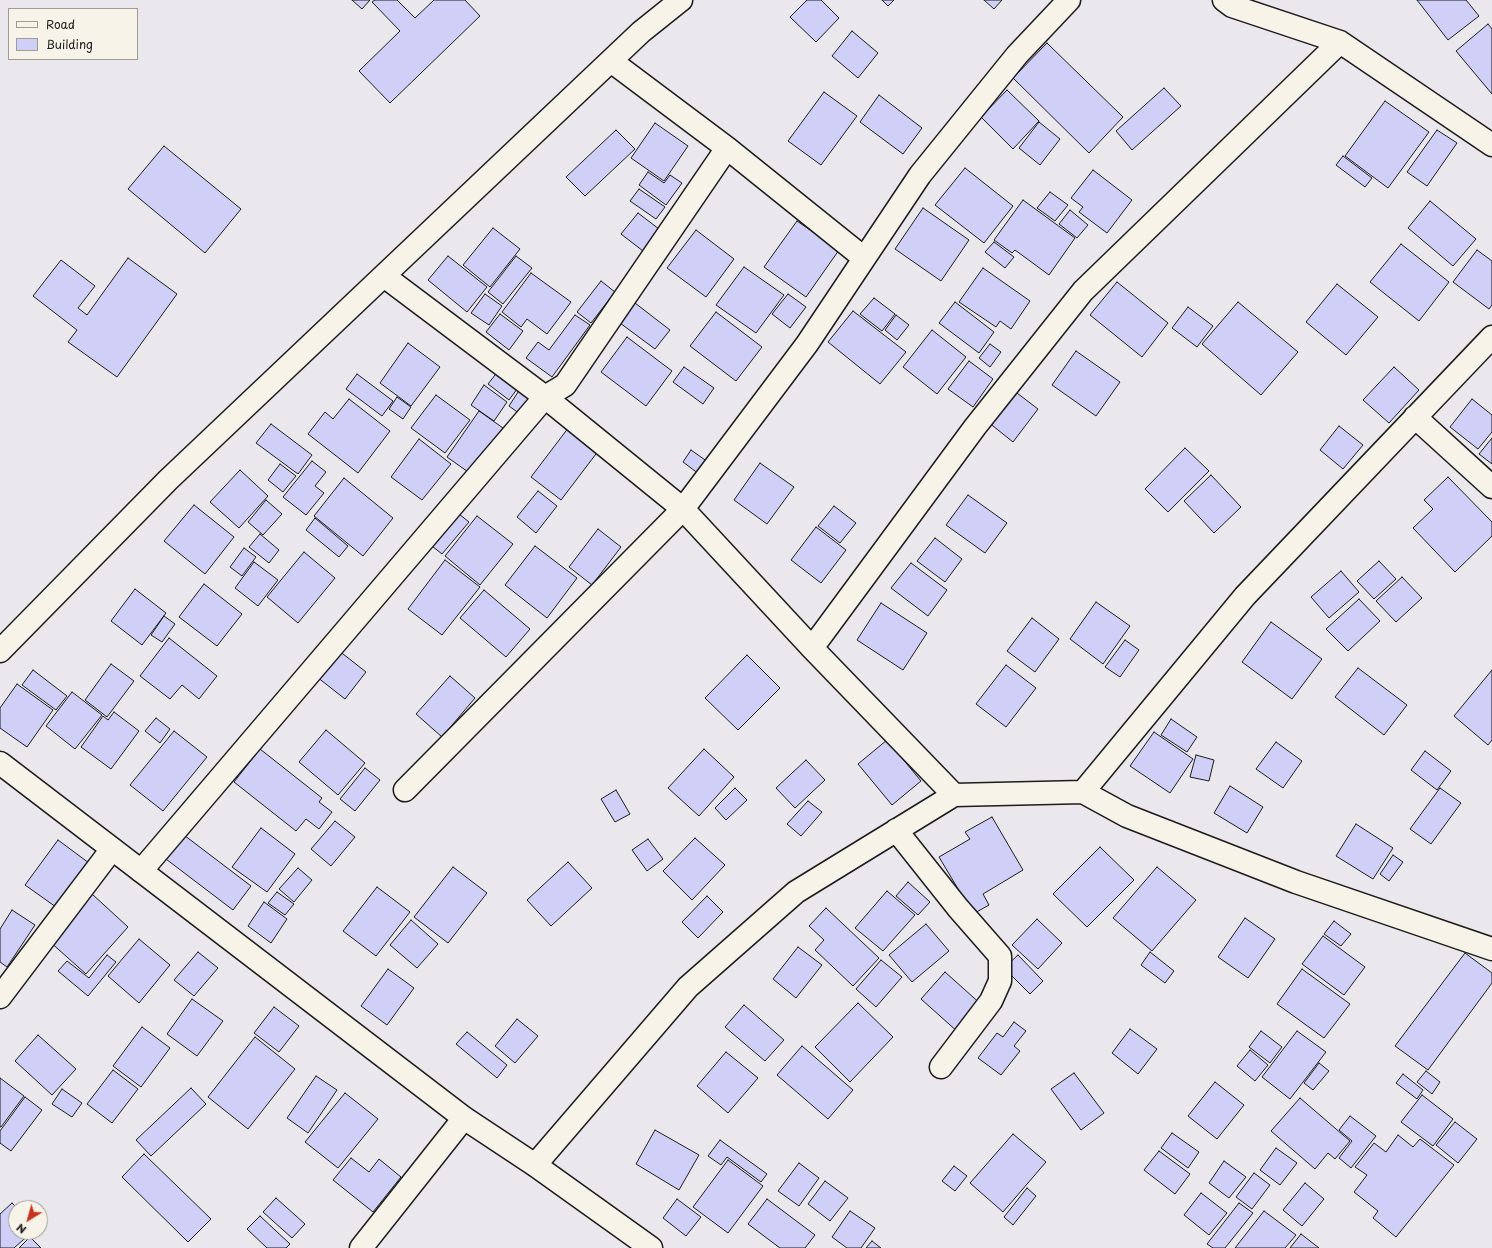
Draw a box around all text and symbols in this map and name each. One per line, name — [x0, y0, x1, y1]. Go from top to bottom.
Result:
legend — [8, 8, 138, 60]
text: Road — [46, 15, 75, 33]
text: Building — [46, 35, 93, 53]
north arrow — [8, 1200, 48, 1240]
text: N — [12, 1220, 30, 1239]

